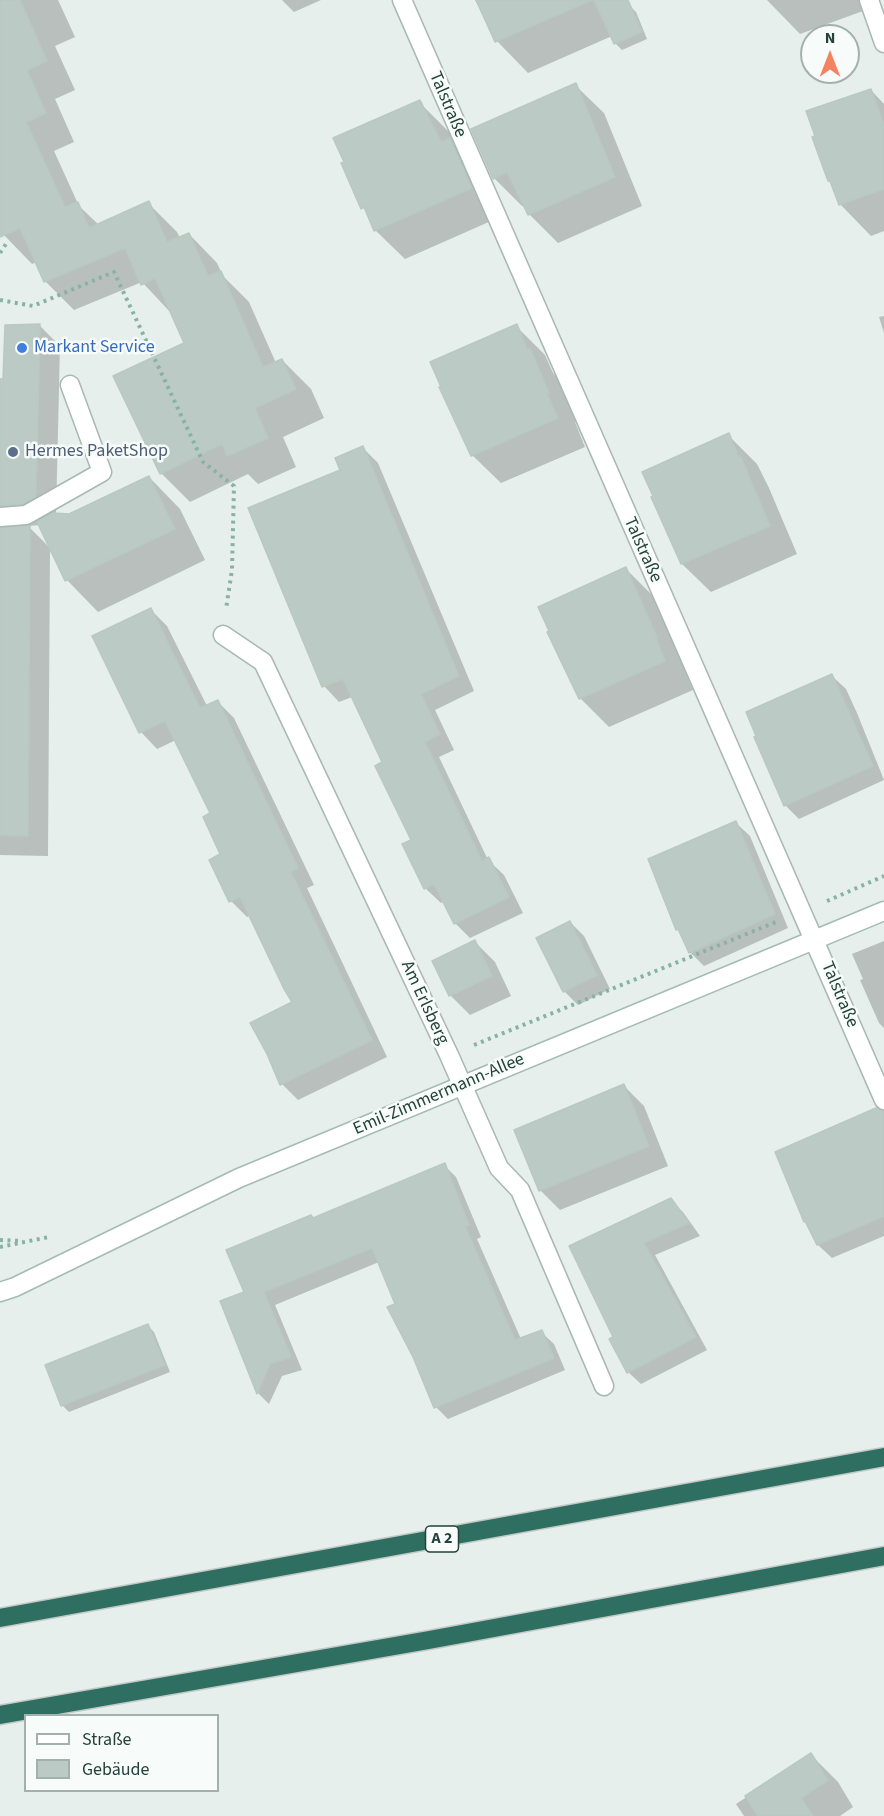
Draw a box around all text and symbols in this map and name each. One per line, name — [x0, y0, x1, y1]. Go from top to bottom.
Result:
north arrow — [800, 24, 860, 84]
text: N — [825, 27, 835, 49]
street label: Talstraße — [423, 69, 471, 141]
place label: Markant Service — [34, 337, 155, 359]
marker: Markant Service — [15, 341, 29, 355]
place label: Hermes PaketShop — [25, 441, 168, 463]
marker: Hermes PaketShop — [6, 445, 20, 459]
street label: Talstraße — [618, 514, 666, 586]
street label: Am Erlsberg — [395, 958, 453, 1048]
street label: Talstraße — [815, 959, 863, 1031]
street label: Emil-Zimmermann-Allee — [350, 1049, 528, 1141]
road number: A 2 — [426, 1526, 458, 1552]
legend — [24, 1714, 219, 1792]
text: Straße — [82, 1727, 131, 1752]
text: Gebäude — [82, 1757, 150, 1782]

